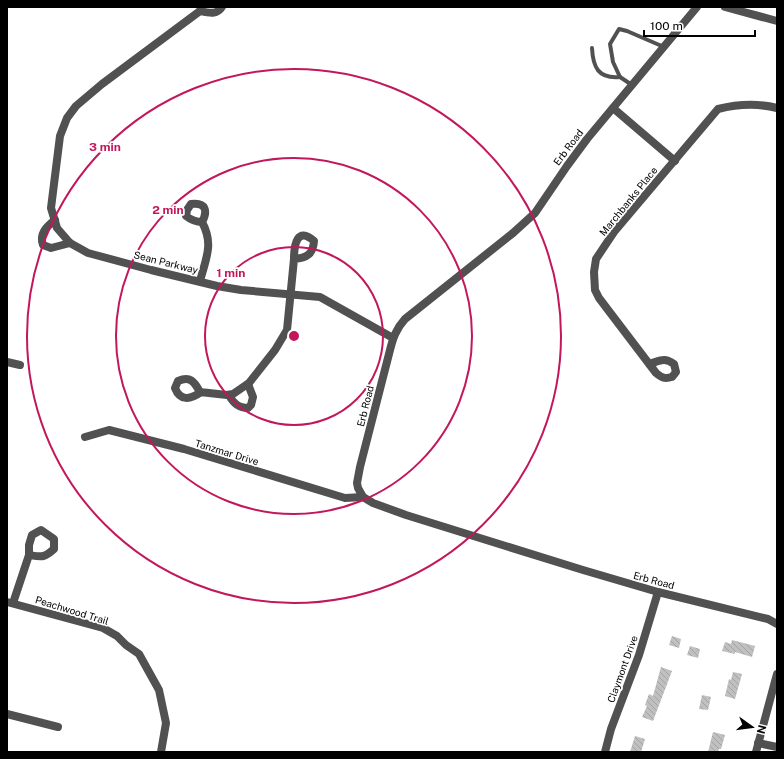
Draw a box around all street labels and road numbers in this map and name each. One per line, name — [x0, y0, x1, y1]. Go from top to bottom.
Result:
street label: Erb Road — [551, 127, 585, 167]
street label: Marchbanks Place — [596, 164, 660, 238]
street label: Sean Parkway — [133, 248, 200, 276]
street label: Erb Road — [354, 384, 376, 428]
street label: Tanzmar Drive — [194, 437, 261, 467]
street label: Erb Road — [632, 569, 676, 591]
street label: Peachwood Trail — [34, 593, 110, 627]
street label: Claymont Drive — [604, 633, 640, 704]

